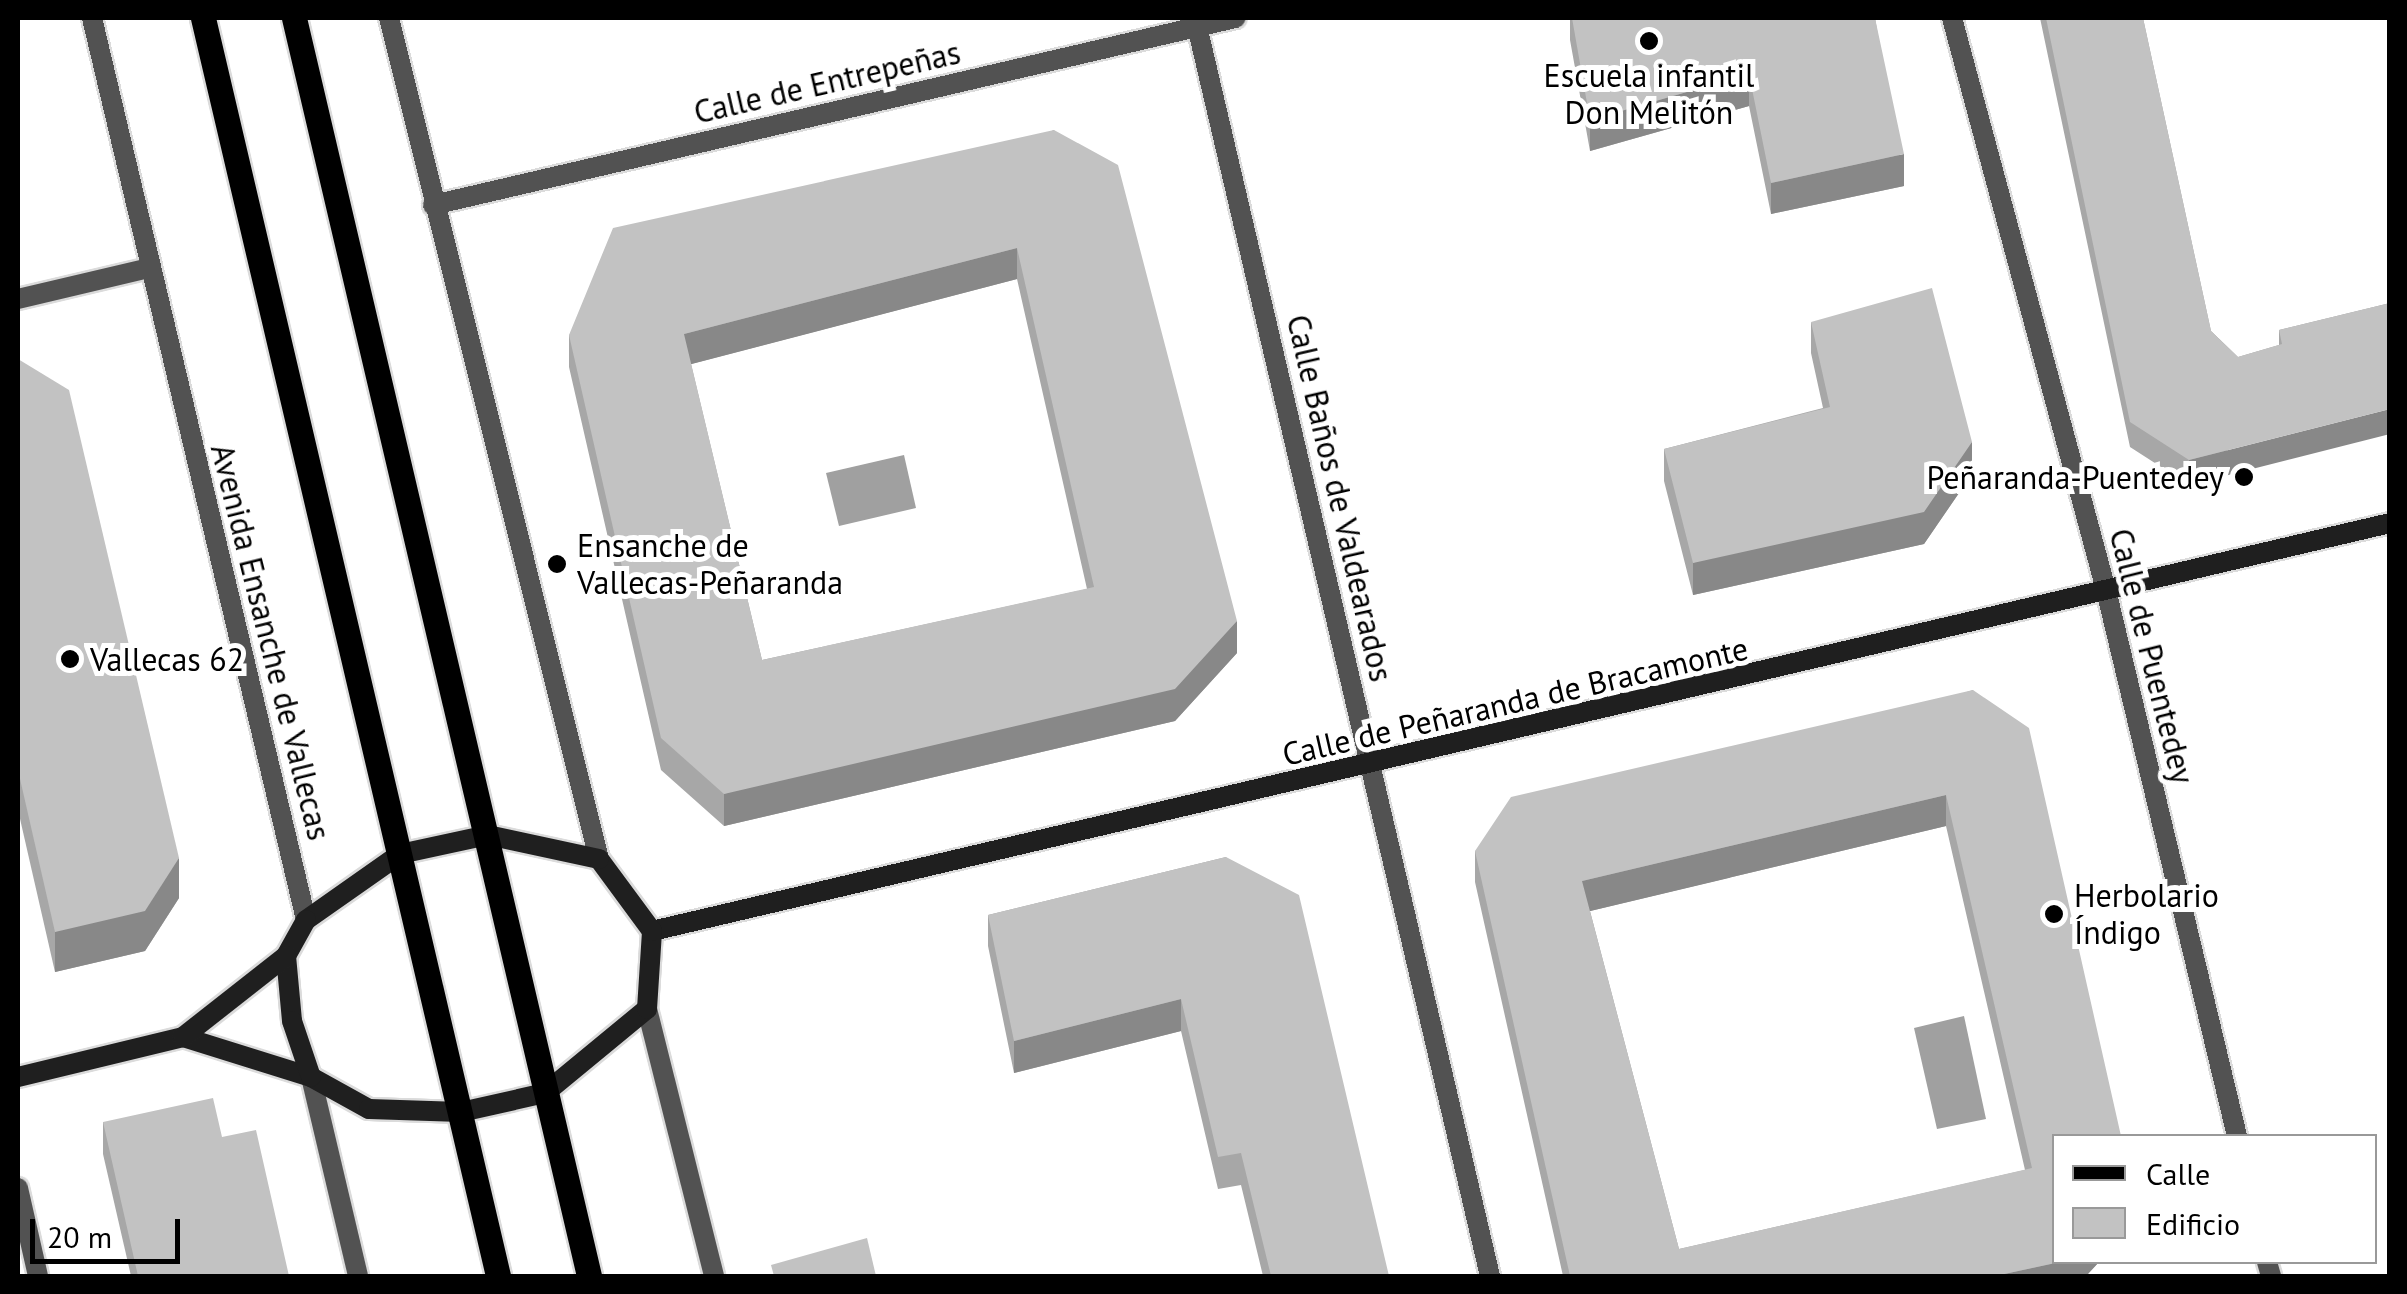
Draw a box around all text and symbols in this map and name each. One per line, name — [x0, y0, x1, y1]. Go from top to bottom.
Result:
marker: Escuela infantil Don Melitón — [1638, 30, 1660, 52]
street label: Calle de Entrepeñas — [690, 33, 964, 131]
place label: Escuela infantil Don Melitón — [1544, 57, 1754, 132]
street label: Calle Baños de Valdearados — [1279, 310, 1401, 686]
street label: Avenida Ensanche de Vallecas — [203, 440, 339, 844]
place label: Peñaranda-Puentedey — [1927, 458, 2224, 496]
marker: Peñaranda-Puentedey — [2233, 466, 2255, 488]
street label: Calle de Puentedey — [2102, 525, 2202, 787]
place label: Ensanche de Vallecas-Peñaranda — [577, 527, 843, 602]
marker: Ensanche de Vallecas-Peñaranda — [546, 553, 568, 575]
street label: Calle de Peñaranda de Bracamonte — [1279, 629, 1751, 773]
place label: Vallecas 62 — [90, 640, 244, 678]
marker: Vallecas 62 — [59, 648, 81, 670]
place label: Herbolario Índigo — [2074, 877, 2219, 952]
marker: Herbolario Índigo — [2043, 903, 2065, 925]
legend — [2052, 1134, 2377, 1264]
text: Calle — [2146, 1154, 2210, 1193]
scale bar — [35, 1199, 185, 1261]
text: Edificio — [2146, 1204, 2240, 1243]
text: 20 m — [47, 1217, 112, 1256]

